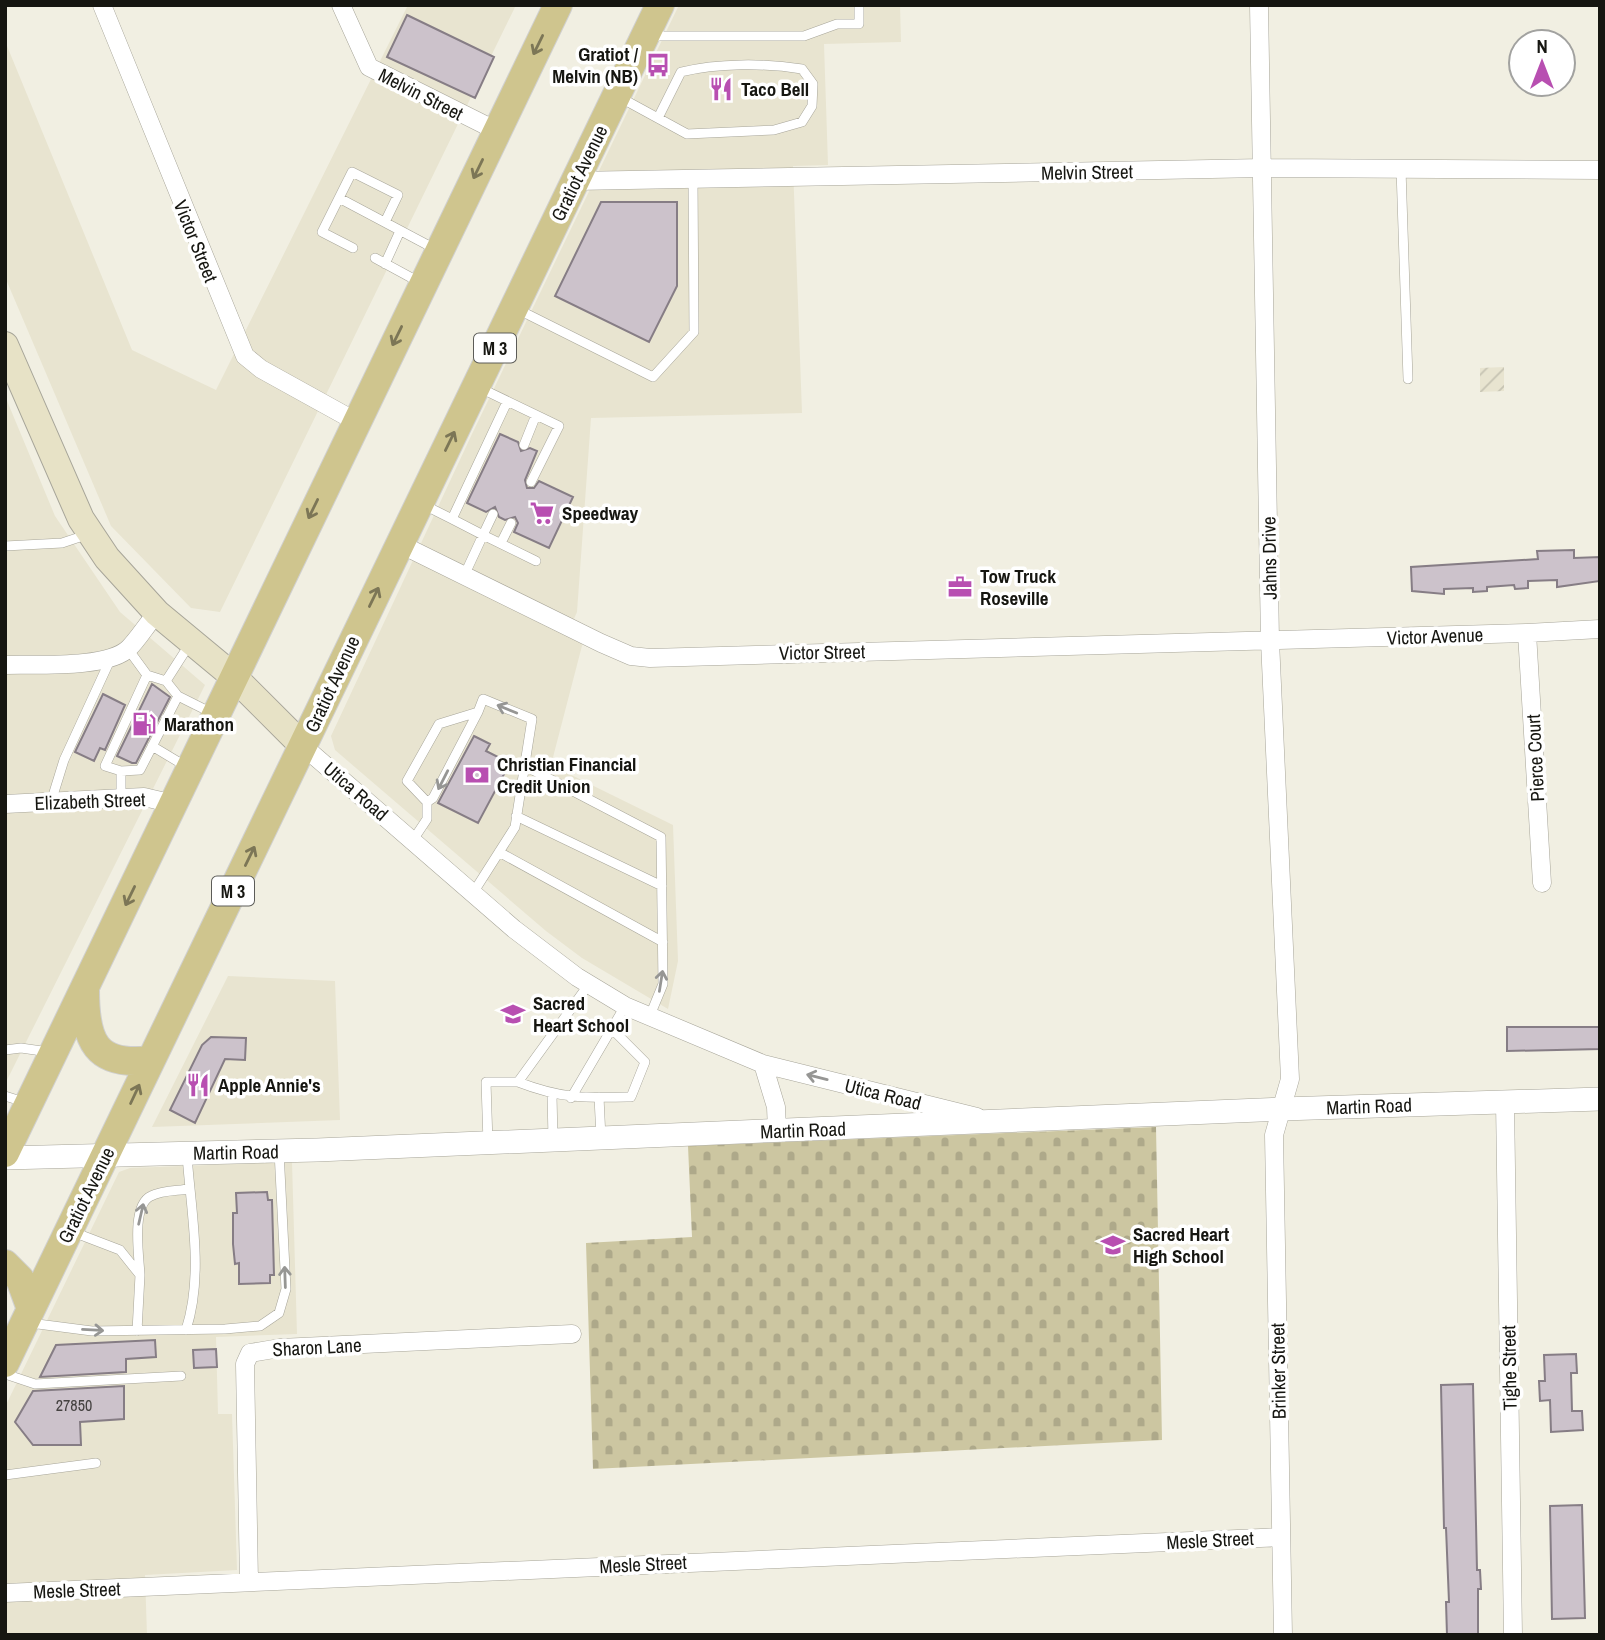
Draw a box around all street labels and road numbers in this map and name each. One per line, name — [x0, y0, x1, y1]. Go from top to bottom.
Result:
street label: Melvin Street — [374, 62, 468, 127]
street label: Gratiot Avenue — [545, 121, 613, 225]
street label: Melvin Street — [1041, 158, 1134, 186]
street label: Victor Street — [168, 196, 224, 287]
road number: M 3 — [474, 334, 516, 362]
street label: Jahns Drive — [1255, 516, 1283, 600]
street label: Victor Avenue — [1386, 621, 1484, 651]
street label: Gratiot Avenue — [298, 632, 366, 736]
street label: Victor Street — [779, 638, 866, 666]
street label: Pierce Court — [1520, 713, 1550, 802]
street label: Utica Road — [318, 756, 394, 826]
street label: Elizabeth Street — [34, 786, 147, 816]
road number: M 3 — [212, 876, 254, 906]
street label: Utica Road — [842, 1072, 924, 1116]
street label: Martin Road — [1326, 1092, 1412, 1120]
street label: Martin Road — [760, 1116, 846, 1144]
street label: Martin Road — [193, 1138, 279, 1166]
street label: Gratiot Avenue — [52, 1143, 120, 1247]
street label: Brinker Street — [1264, 1322, 1292, 1419]
street label: Tighe Street — [1495, 1324, 1523, 1411]
street label: Sharon Lane — [272, 1332, 362, 1362]
street label: Mesle Street — [1166, 1525, 1255, 1555]
street label: Mesle Street — [599, 1549, 688, 1579]
street label: Mesle Street — [33, 1575, 122, 1605]

